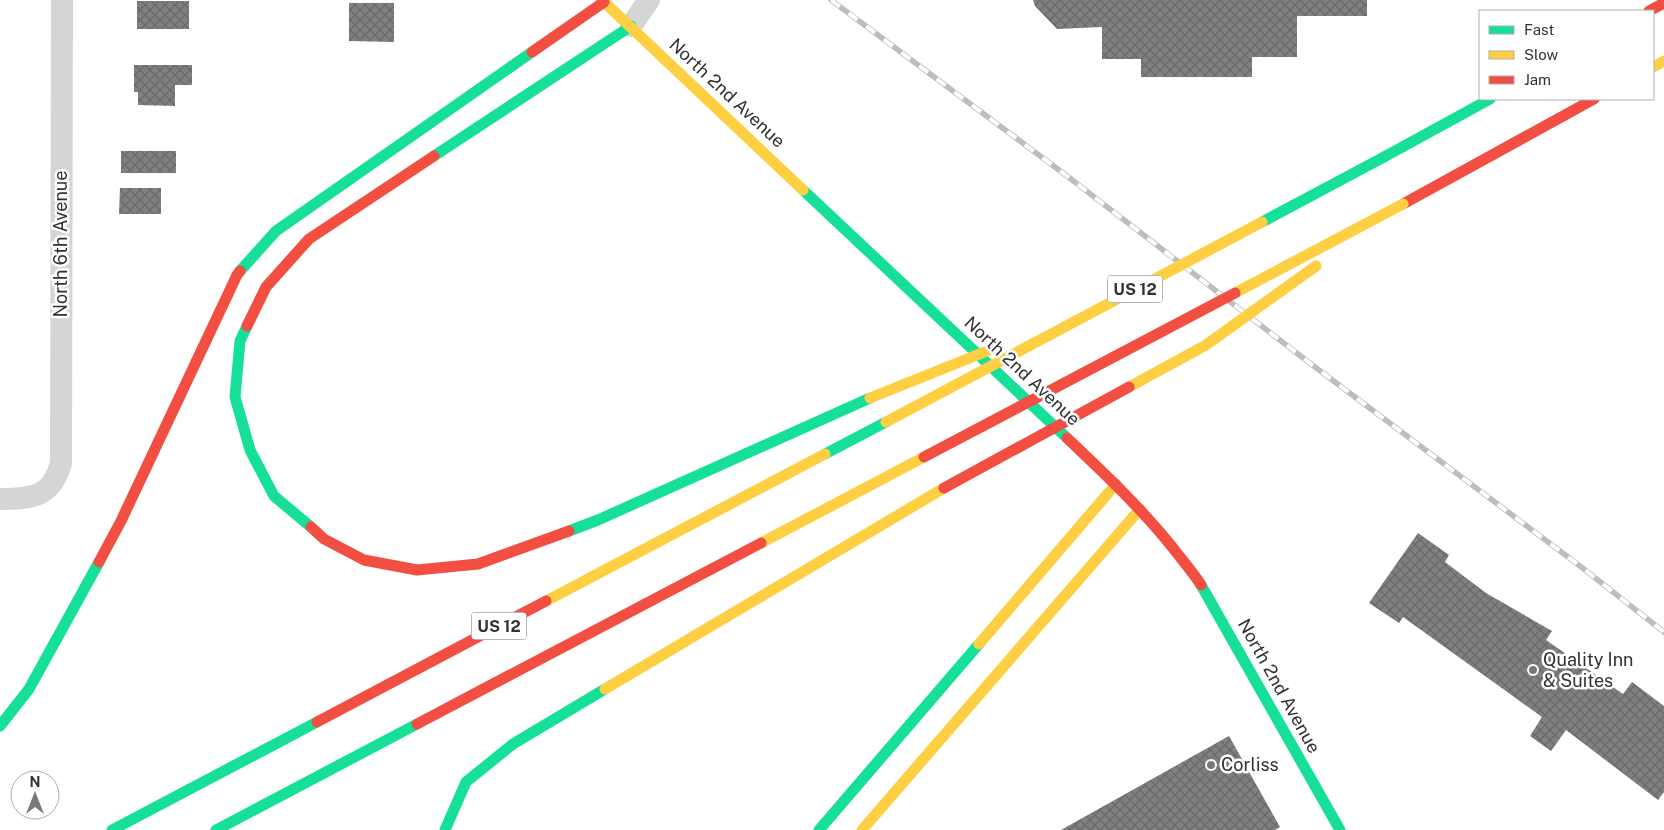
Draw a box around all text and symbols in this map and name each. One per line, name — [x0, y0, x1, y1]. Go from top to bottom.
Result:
legend — [1479, 10, 1654, 100]
text: Fast — [1524, 21, 1554, 38]
street label: North 2nd Avenue — [665, 34, 789, 152]
text: Slow — [1524, 46, 1559, 63]
text: Jam — [1524, 71, 1551, 88]
street label: North 6th Avenue — [50, 171, 71, 317]
road number: US 12 — [1108, 276, 1162, 302]
street label: North 2nd Avenue — [960, 312, 1084, 430]
road number: US 12 — [472, 612, 526, 640]
street label: North 2nd Avenue — [1234, 615, 1325, 757]
place label: Quality Inn & Suites — [1543, 649, 1634, 691]
marker: Quality Inn & Suites — [1527, 664, 1539, 676]
place label: Corliss — [1221, 754, 1279, 775]
marker: Corliss — [1205, 759, 1217, 771]
north arrow — [10, 770, 60, 820]
text: N — [30, 774, 40, 790]

